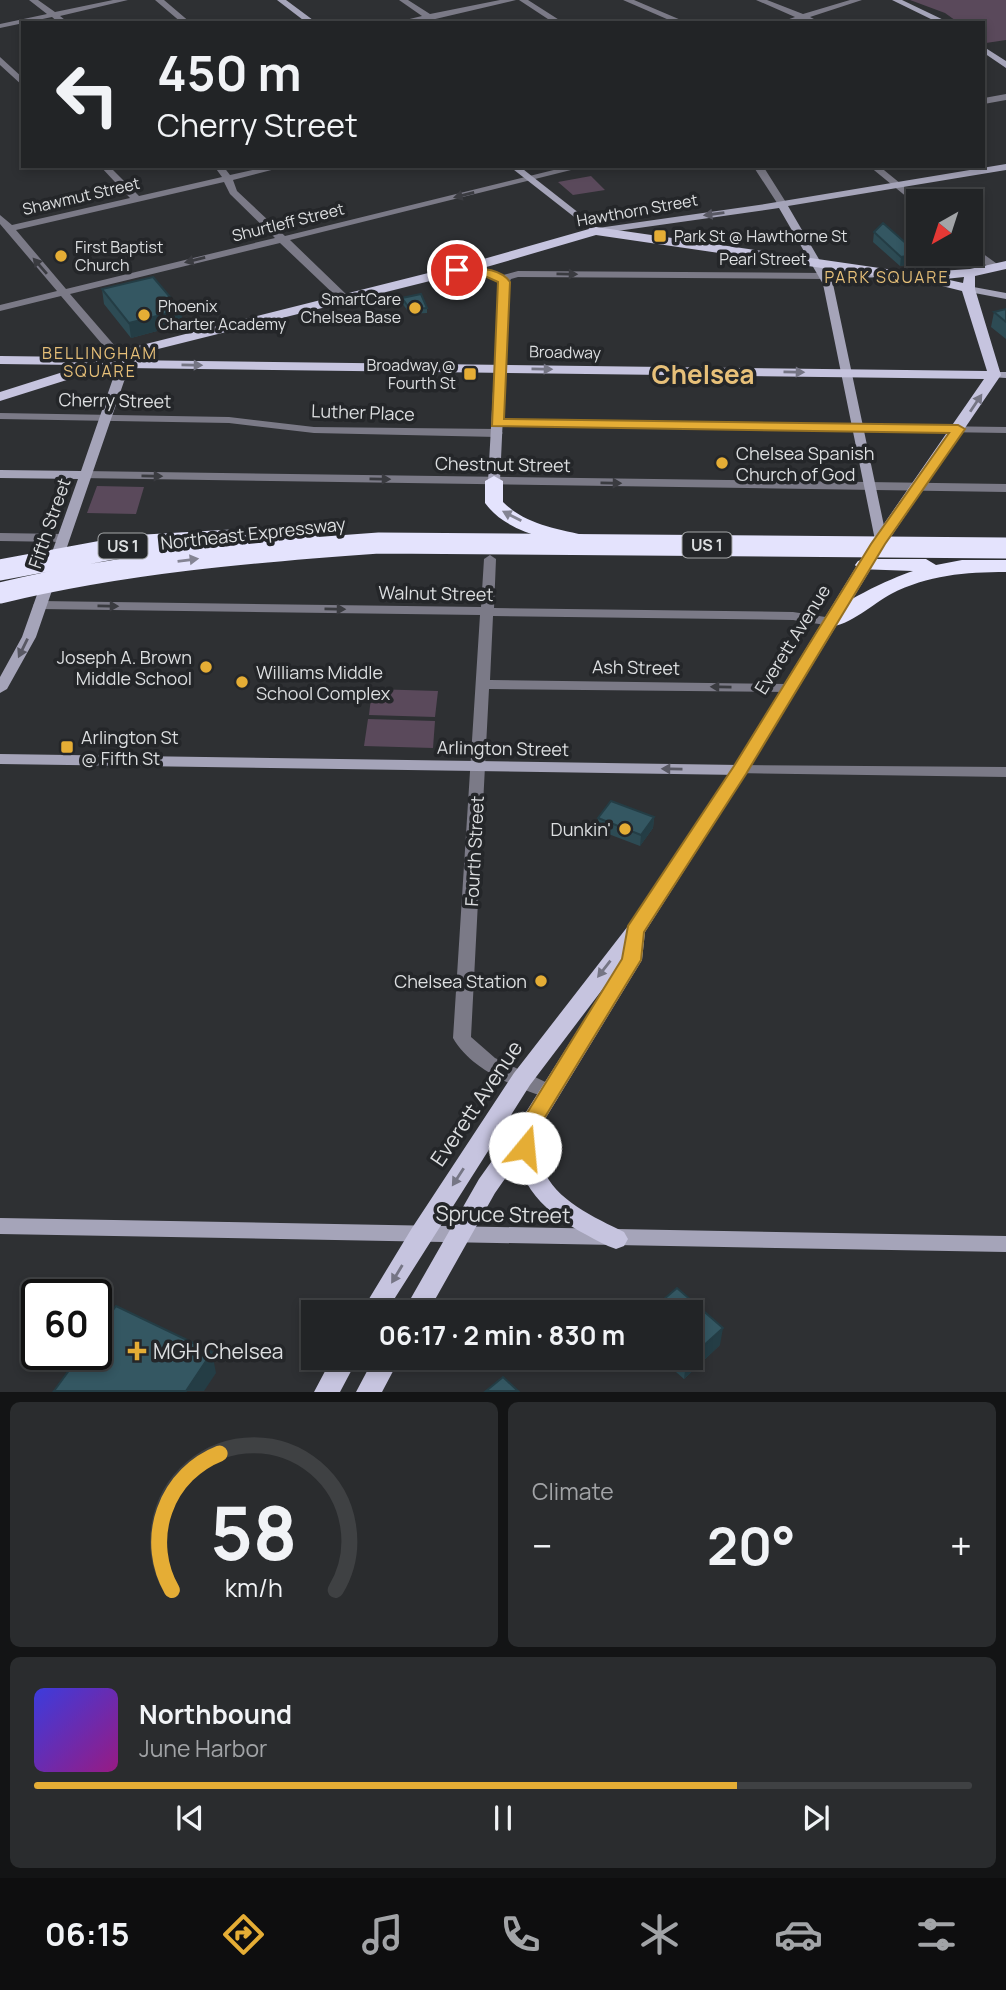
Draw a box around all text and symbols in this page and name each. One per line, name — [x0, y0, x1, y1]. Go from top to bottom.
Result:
text: 450 m — [157, 39, 302, 106]
icon: left — [42, 49, 133, 140]
text: Cherry Street — [157, 103, 358, 147]
street label: Shawmut Street — [20, 172, 142, 220]
street label: Hawthorn Street — [575, 189, 699, 231]
north arrow — [906, 189, 984, 266]
map controls — [906, 189, 983, 266]
one-way arrow — [453, 190, 475, 201]
street label: Shurtleff Street — [230, 197, 346, 247]
one-way arrow — [703, 209, 725, 220]
place label: Park St @ Hawthorne St — [674, 225, 847, 247]
marker: Park St @ Hawthorne St — [652, 228, 668, 244]
place label: First Baptist Church — [75, 236, 163, 276]
pin — [427, 240, 487, 300]
marker: First Baptist Church — [53, 248, 69, 264]
street label: Pearl Street — [719, 248, 807, 270]
icon: arrive — [438, 251, 476, 289]
one-way arrow — [184, 255, 206, 266]
one-way arrow — [32, 257, 48, 275]
district label: PARK SQUARE — [825, 266, 950, 288]
one-way arrow — [557, 268, 579, 280]
place label: SmartCare Chelsea Base — [301, 288, 401, 328]
place label: Phoenix Charter Academy — [158, 295, 287, 335]
marker: SmartCare Chelsea Base — [407, 300, 423, 316]
marker: Phoenix Charter Academy — [136, 307, 152, 323]
street label: Broadway — [529, 340, 602, 364]
district label: BELLINGHAM SQUARE — [42, 342, 158, 382]
place label: Broadway @ Fourth St — [366, 354, 456, 394]
district label: Chelsea — [652, 356, 754, 392]
one-way arrow — [181, 359, 203, 371]
one-way arrow — [531, 363, 553, 375]
marker: Broadway @ Fourth St — [462, 366, 478, 382]
one-way arrow — [783, 366, 805, 378]
street label: Cherry Street — [58, 387, 172, 413]
one-way arrow — [969, 394, 983, 412]
street label: Luther Place — [311, 398, 415, 426]
place label: Chelsea Spanish Church of God — [736, 441, 874, 486]
street label: Chestnut Street — [435, 451, 571, 477]
marker: Chelsea Spanish Church of God — [714, 455, 730, 471]
one-way arrow — [141, 470, 163, 482]
one-way arrow — [369, 474, 391, 485]
street label: Fifth Street — [22, 475, 76, 571]
one-way arrow — [601, 477, 623, 488]
street label: Northeast Expressway — [159, 511, 347, 555]
one-way arrow — [502, 511, 522, 522]
road number: US 1 — [682, 532, 732, 558]
road number: US 1 — [99, 534, 148, 558]
one-way arrow — [177, 555, 199, 566]
street label: Walnut Street — [378, 580, 494, 606]
street label: Everett Avenue — [749, 580, 835, 698]
one-way arrow — [97, 600, 119, 611]
one-way arrow — [325, 603, 347, 615]
one-way arrow — [18, 638, 29, 658]
place label: Joseph A. Brown Middle School — [57, 645, 192, 690]
street label: Ash Street — [592, 654, 680, 680]
marker: Joseph A. Brown Middle School — [198, 659, 214, 675]
place label: Williams Middle School Complex — [256, 660, 391, 705]
marker: Williams Middle School Complex — [234, 674, 250, 690]
one-way arrow — [710, 681, 732, 693]
place label: Arlington St @ Fifth St — [81, 725, 179, 770]
street label: Arlington Street — [437, 735, 569, 761]
marker: Arlington St @ Fifth St — [59, 739, 75, 755]
one-way arrow — [661, 763, 683, 775]
street label: Fourth Street — [459, 795, 489, 907]
place label: Dunkin' — [551, 817, 611, 841]
marker: Dunkin' — [617, 821, 633, 837]
one-way arrow — [597, 960, 612, 978]
place label: Chelsea Station — [394, 969, 527, 993]
marker: Chelsea Station — [533, 973, 549, 989]
street label: Everett Avenue — [424, 1035, 528, 1171]
position arrow — [488, 1111, 562, 1185]
one-way arrow — [452, 1167, 465, 1186]
street label: Spruce Street — [435, 1199, 571, 1229]
one-way arrow — [390, 1264, 403, 1283]
speed limit sign: 60 — [21, 1279, 112, 1370]
text: 06:17 · 2 min · 830 m — [379, 1317, 625, 1353]
place label: MGH Chelsea — [153, 1337, 283, 1365]
marker: MGH Chelsea — [127, 1341, 147, 1361]
text: Climate — [532, 1475, 614, 1507]
text: 58 — [210, 1483, 298, 1583]
text: 20° — [707, 1510, 796, 1581]
text: − — [532, 1519, 553, 1571]
text: + — [950, 1519, 972, 1571]
text: km/h — [225, 1570, 283, 1605]
text: Northbound — [139, 1696, 292, 1732]
text: June Harbor — [139, 1732, 267, 1764]
icon: previous — [171, 1799, 209, 1837]
icon: pause — [484, 1799, 522, 1837]
icon: next — [797, 1799, 835, 1837]
icon: directions — [219, 1910, 268, 1959]
icon: music — [358, 1910, 407, 1959]
icon: phone — [496, 1910, 545, 1959]
icon: climate — [635, 1910, 684, 1959]
icon: car — [774, 1910, 823, 1959]
icon: filters — [912, 1910, 961, 1959]
text: 06:15 — [45, 1912, 129, 1956]

